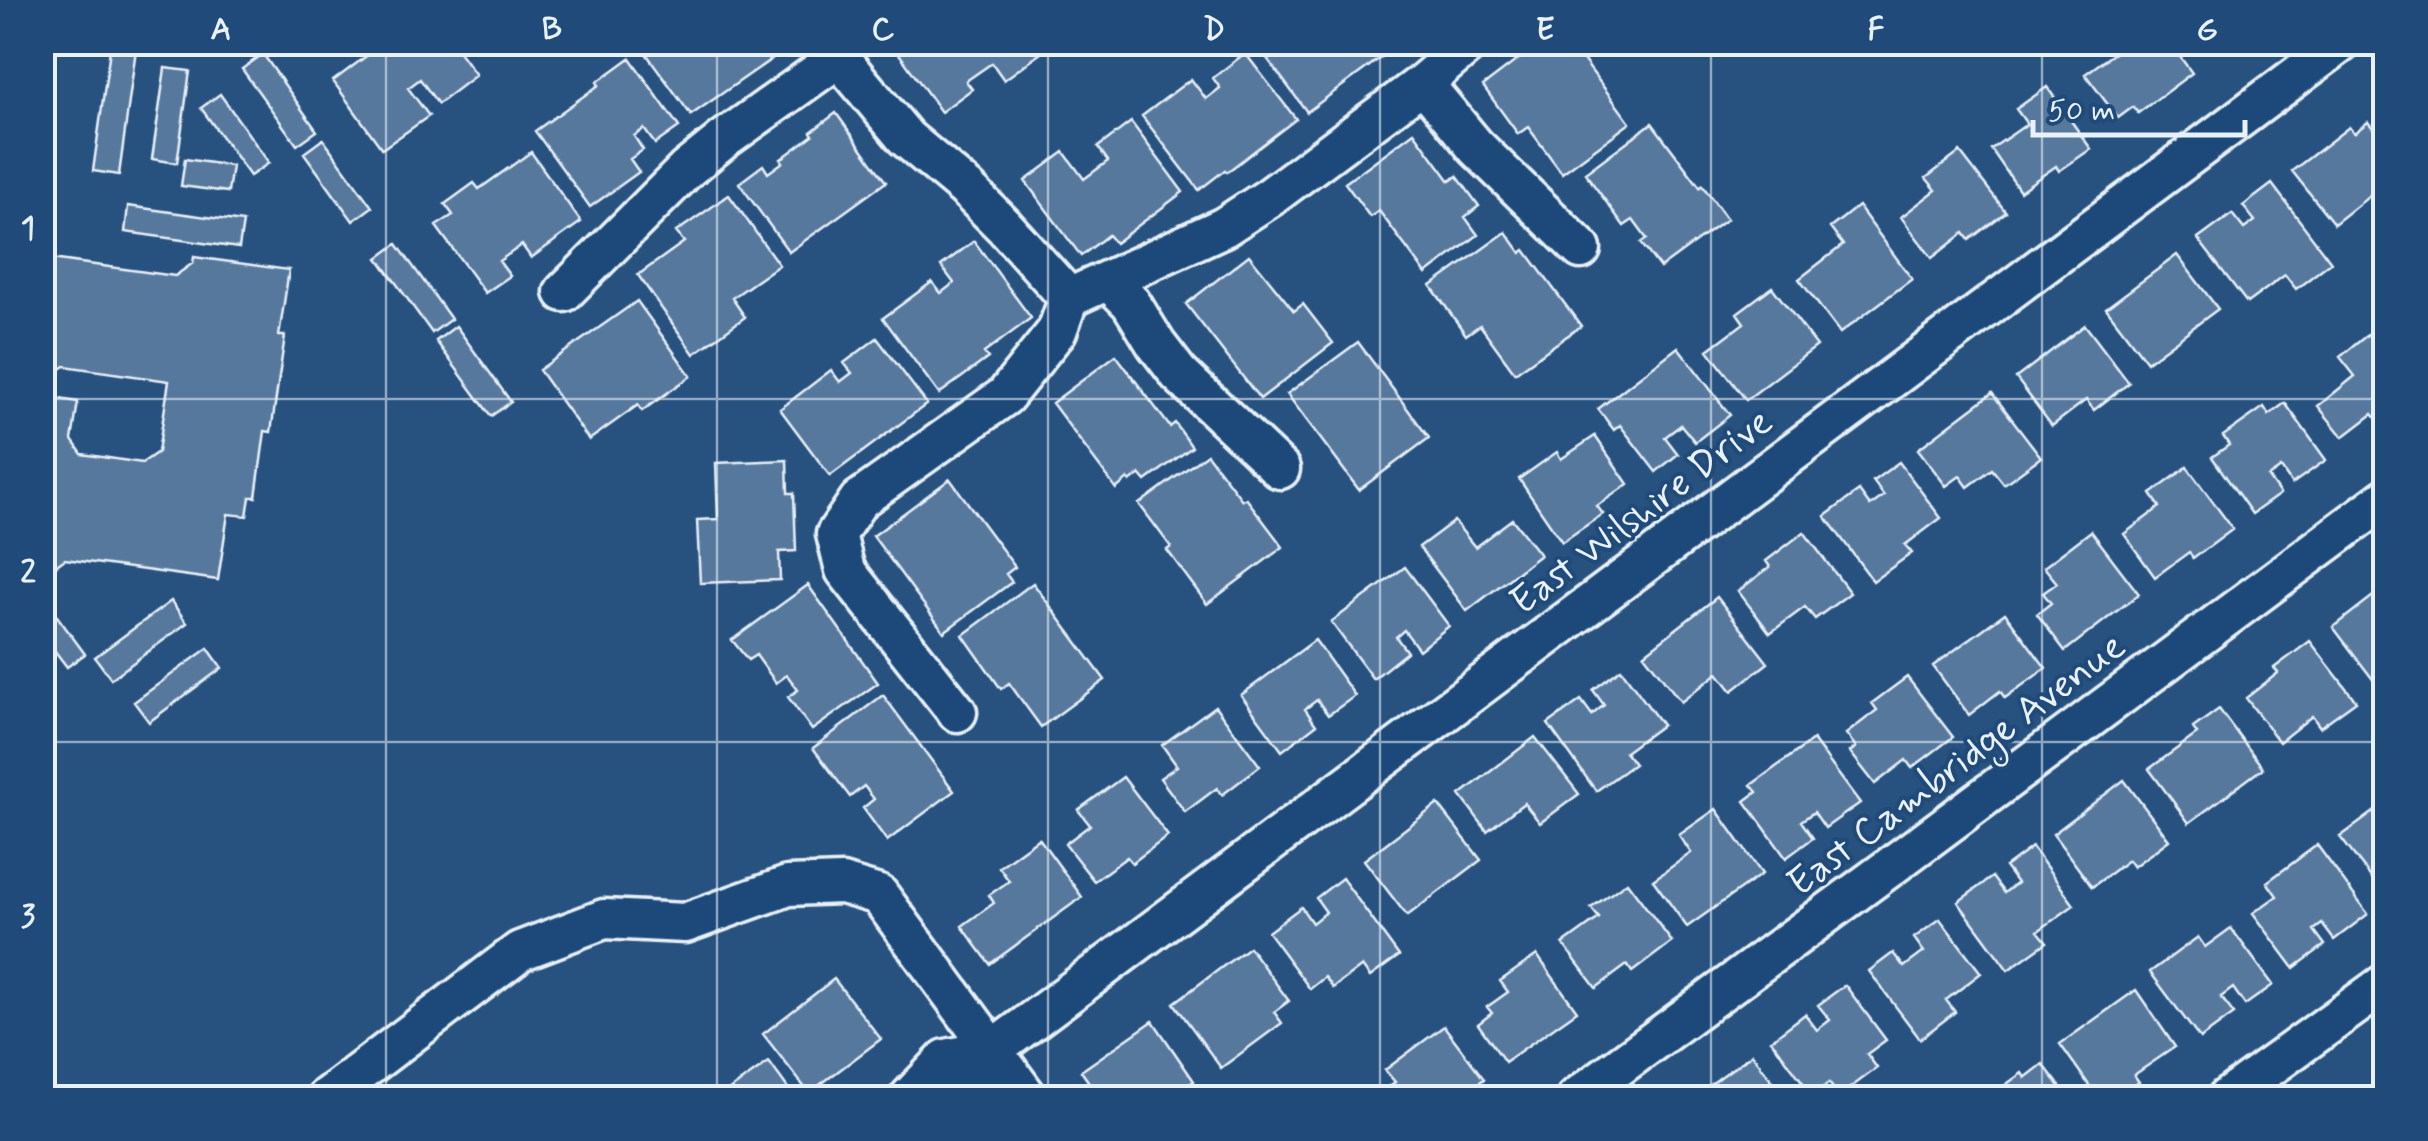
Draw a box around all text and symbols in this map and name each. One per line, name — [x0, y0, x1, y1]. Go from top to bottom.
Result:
text: A — [211, 9, 231, 51]
text: B — [542, 9, 562, 51]
text: C — [872, 9, 895, 51]
text: D — [1203, 9, 1225, 51]
text: E — [1536, 9, 1555, 51]
text: F — [1868, 9, 1885, 51]
text: G — [2196, 9, 2218, 51]
scale bar — [2033, 75, 2246, 137]
text: 50 m — [2048, 92, 2115, 131]
text: 1 — [21, 208, 35, 250]
street label: East Wilshire Drive — [1500, 397, 1784, 628]
text: 2 — [20, 552, 36, 594]
street label: East Cambridge Avenue — [1777, 621, 2138, 912]
text: 3 — [21, 896, 36, 938]

